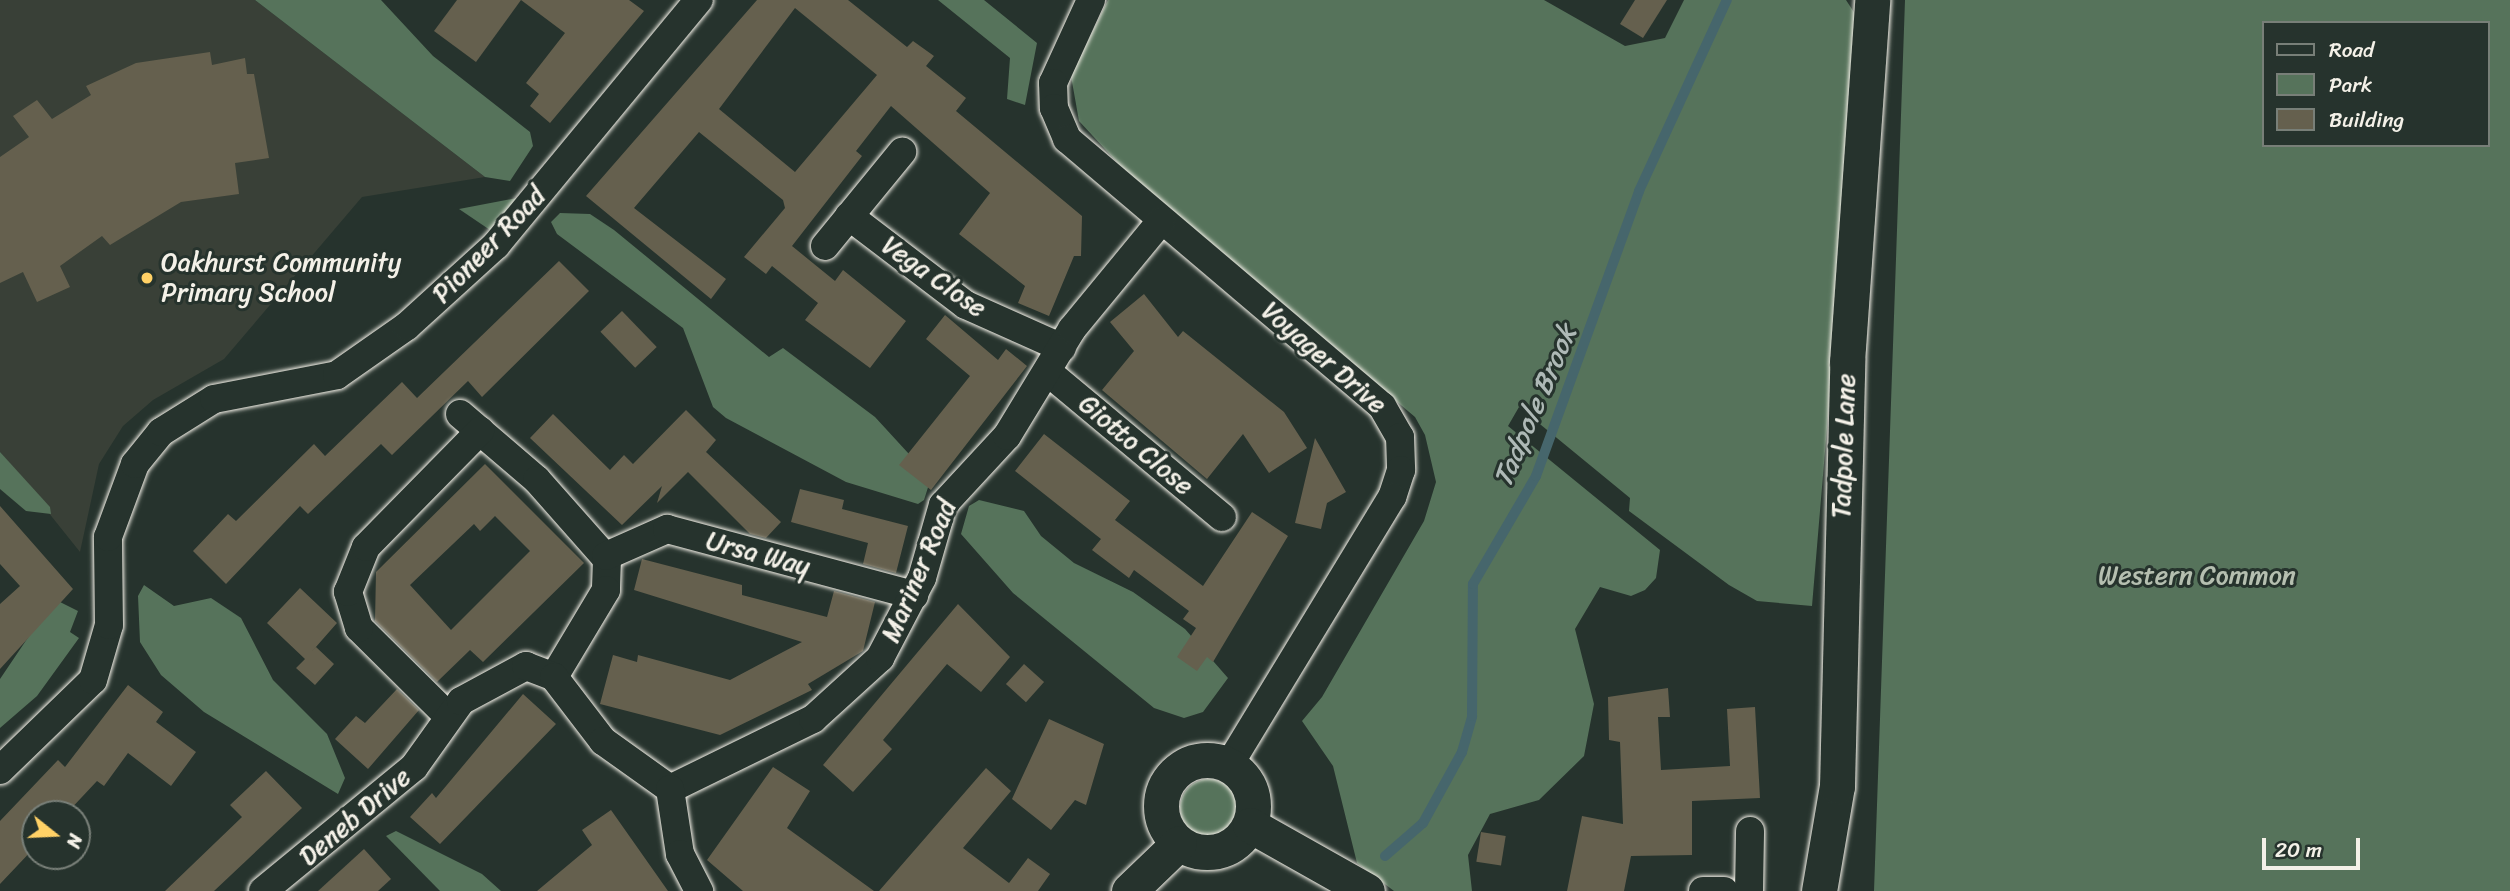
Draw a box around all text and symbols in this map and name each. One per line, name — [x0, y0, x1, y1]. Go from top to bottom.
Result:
legend — [2262, 21, 2489, 147]
text: Road — [2329, 31, 2374, 69]
text: Park — [2329, 66, 2372, 104]
text: Building — [2329, 101, 2404, 139]
street label: Pioneer Road — [426, 180, 552, 310]
street label: Vega Close — [875, 229, 993, 325]
place label: Oakhurst Community Primary School — [161, 247, 402, 308]
marker: Oakhurst Community Primary School — [139, 270, 155, 286]
street label: Voyager Drive — [1255, 295, 1393, 421]
water label: Tadpole Brook — [1486, 320, 1584, 492]
street label: Tadpole Lane — [1826, 373, 1862, 519]
street label: Giotto Close — [1072, 388, 1200, 502]
street label: Mariner Road — [875, 495, 963, 647]
street label: Ursa Way — [703, 525, 813, 583]
park label: Western Common — [2098, 560, 2296, 592]
street label: Deneb Drive — [293, 761, 417, 873]
north arrow — [21, 800, 91, 870]
scale bar — [2265, 824, 2363, 868]
text: N — [57, 830, 92, 852]
text: 20 m — [2275, 831, 2322, 869]

